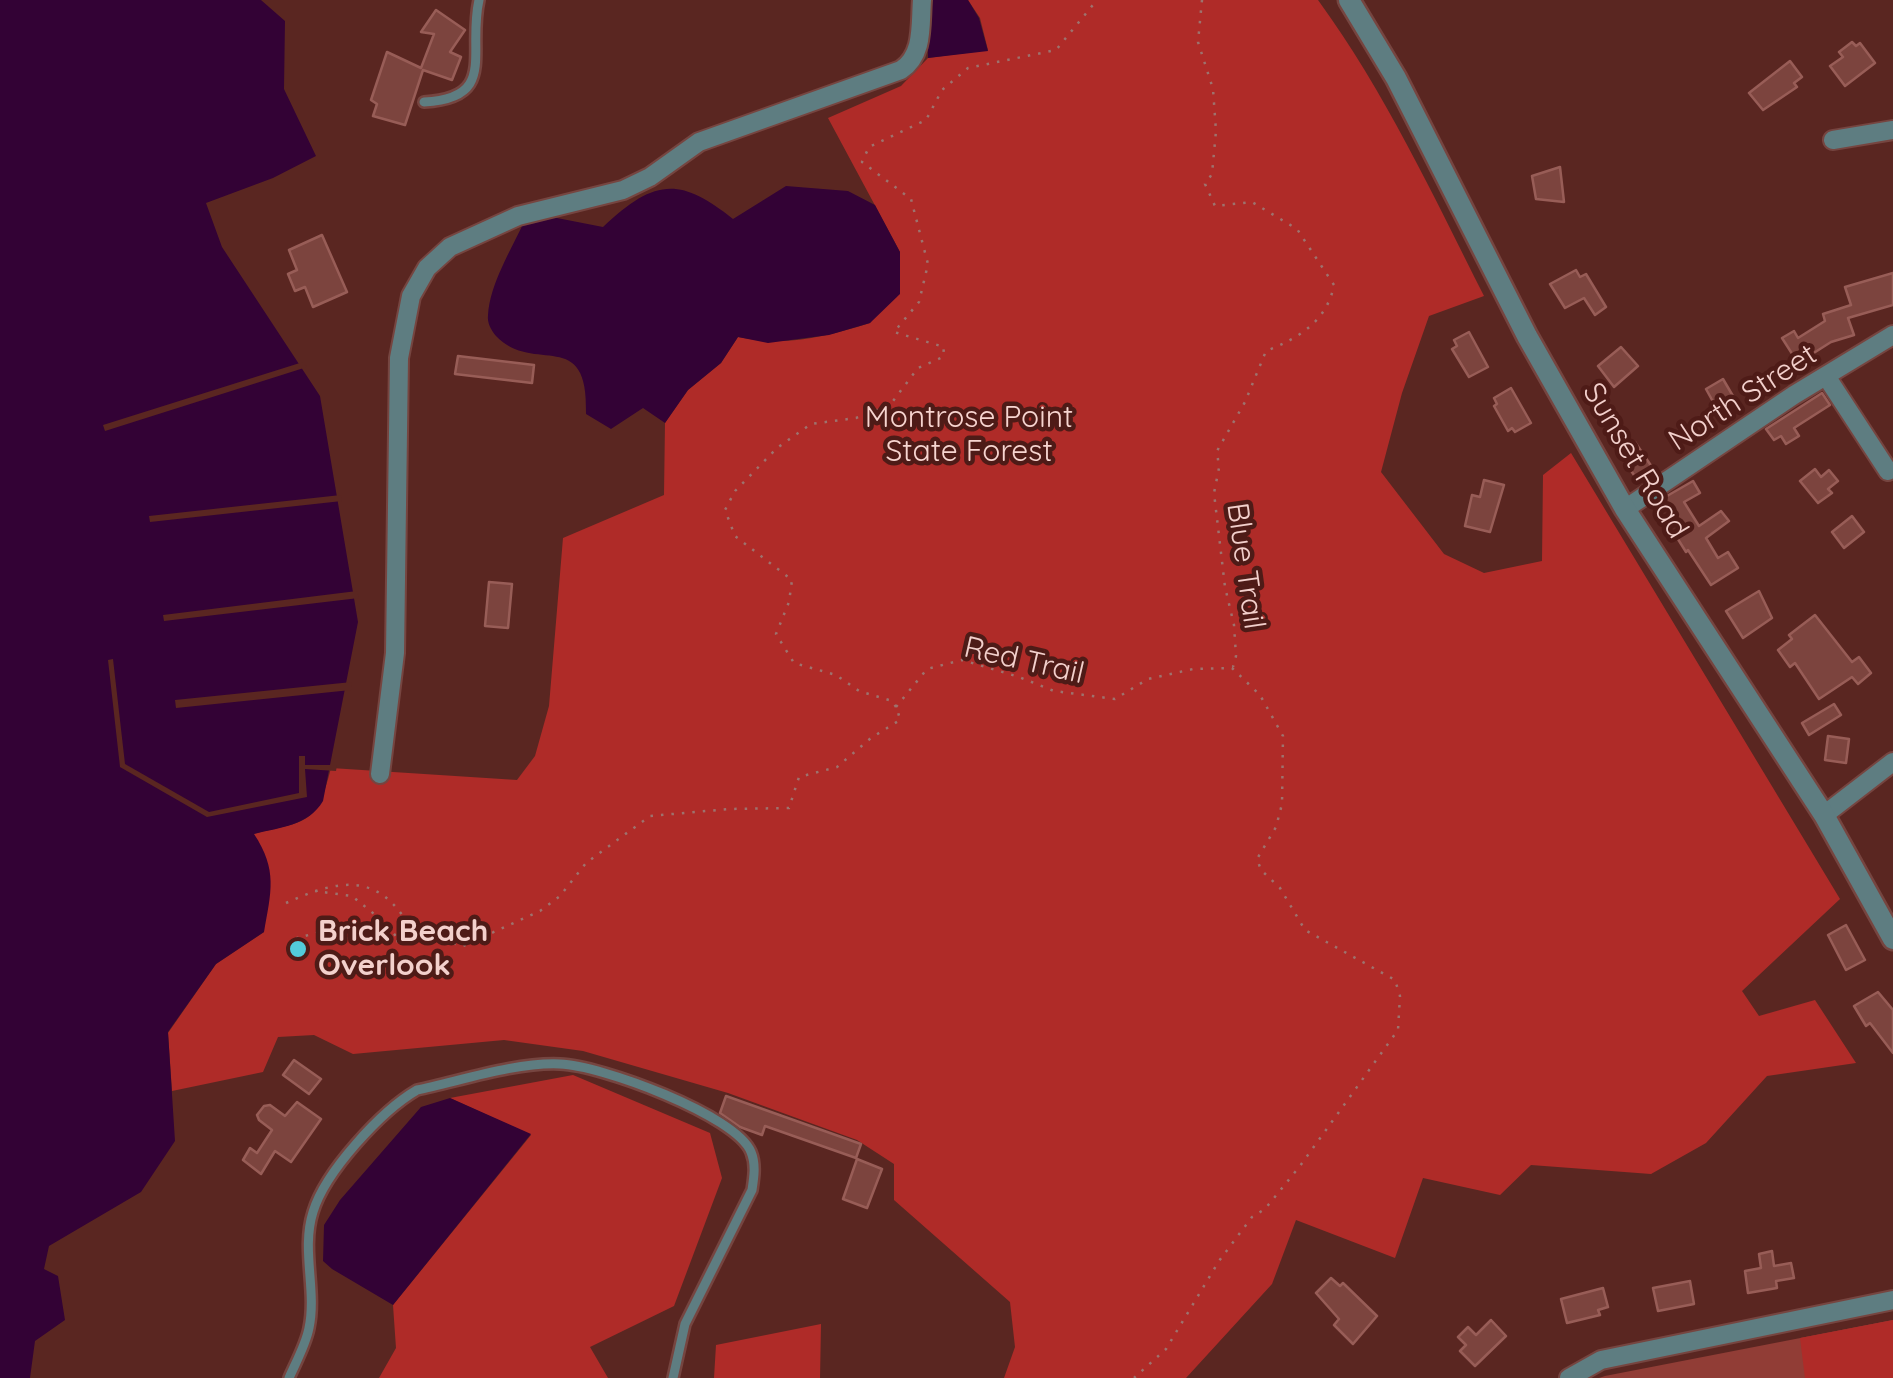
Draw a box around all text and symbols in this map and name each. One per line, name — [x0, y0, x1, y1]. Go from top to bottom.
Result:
street label: North Street — [1662, 337, 1824, 459]
street label: Sunset Road — [1574, 377, 1696, 545]
park label: Montrose Point State Forest — [865, 400, 1073, 470]
street label: Blue Trail — [1218, 500, 1272, 632]
street label: Red Trail — [960, 630, 1088, 692]
place label: Brick Beach Overlook — [318, 914, 488, 984]
marker: Brick Beach Overlook — [287, 938, 309, 960]

